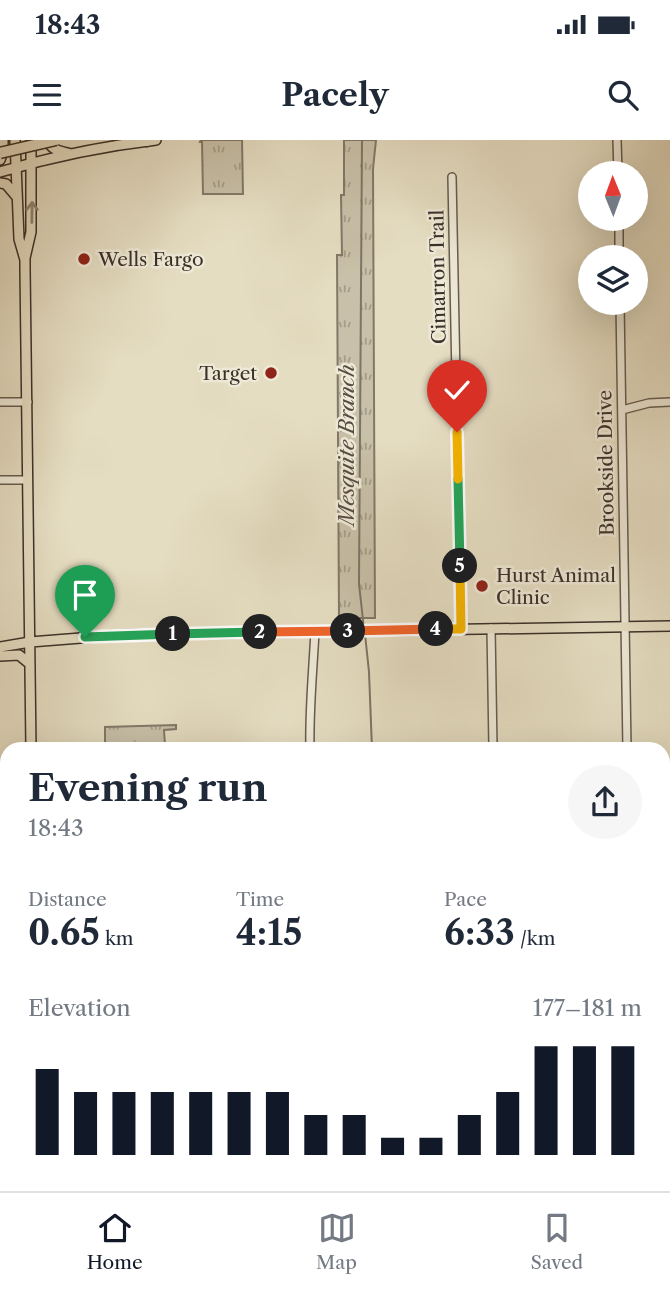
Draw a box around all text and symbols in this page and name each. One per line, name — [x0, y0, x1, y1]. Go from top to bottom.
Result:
text: 18:43 — [35, 9, 101, 41]
text: Pacely — [281, 75, 389, 114]
icon: menu — [28, 76, 66, 114]
icon: search — [604, 76, 642, 114]
north arrow — [578, 161, 648, 231]
map controls — [578, 161, 648, 315]
one-way arrow — [25, 201, 38, 224]
street label: Cimarron Trail — [425, 209, 451, 344]
button: layers — [578, 245, 648, 315]
place label: Wells Fargo — [97, 248, 204, 271]
marker: Wells Fargo — [76, 251, 92, 267]
pin — [427, 360, 487, 432]
place label: Target — [199, 362, 257, 385]
water label: Mesquite Branch — [334, 364, 359, 529]
marker: Target — [263, 365, 279, 381]
icon: check — [438, 371, 476, 409]
street label: Brookside Drive — [593, 390, 619, 536]
pin: 5 — [442, 548, 477, 584]
text: 5 — [454, 554, 465, 577]
place label: Hurst Animal Clinic — [496, 564, 616, 609]
pin — [55, 565, 115, 637]
icon: arrive — [66, 576, 104, 614]
marker: Hurst Animal Clinic — [474, 578, 490, 594]
pin: 4 — [418, 612, 453, 646]
pin: 3 — [330, 614, 366, 648]
pin: 2 — [243, 615, 278, 650]
pin: 1 — [156, 616, 190, 652]
text: 4 — [430, 617, 441, 640]
text: 3 — [342, 619, 353, 642]
text: 2 — [254, 620, 265, 643]
text: 1 — [168, 622, 177, 645]
text: Evening run — [28, 764, 268, 811]
button: share — [568, 765, 642, 839]
text: 18:43 — [28, 814, 84, 842]
text: Distance — [28, 888, 107, 911]
text: Time — [236, 888, 284, 911]
text: Pace — [444, 888, 487, 911]
text: 0.65 — [28, 911, 100, 954]
text: 4:15 — [236, 911, 302, 954]
text: 6:33 — [444, 911, 515, 954]
text: km — [100, 927, 134, 950]
text: /km — [515, 927, 555, 950]
text: Elevation — [28, 994, 131, 1022]
text: 177–181 m — [533, 994, 642, 1022]
tab: Home — [87, 1209, 143, 1274]
tab: Map — [316, 1209, 357, 1274]
tab: Saved — [530, 1209, 583, 1274]

